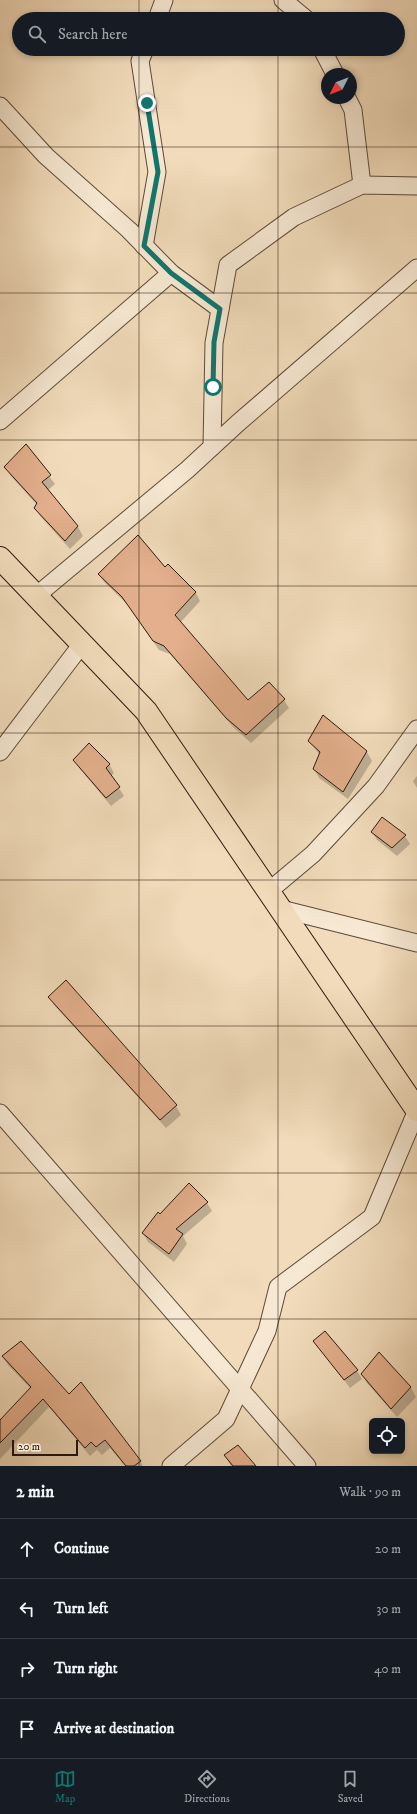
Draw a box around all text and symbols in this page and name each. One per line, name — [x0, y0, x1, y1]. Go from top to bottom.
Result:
search box — [12, 12, 405, 56]
icon: search — [26, 23, 48, 45]
text: Search here — [58, 25, 127, 44]
north arrow — [321, 68, 357, 104]
route end — [138, 94, 156, 112]
route start — [204, 378, 222, 396]
map controls — [369, 1418, 405, 1454]
button: locate — [369, 1418, 405, 1454]
scale bar — [12, 1438, 78, 1457]
text: 20 m — [18, 1440, 40, 1454]
text: 2 min — [16, 1481, 54, 1503]
text: Walk · 90 m — [339, 1484, 401, 1500]
icon: ahead — [16, 1538, 38, 1560]
text: Continue — [54, 1539, 109, 1558]
text: 20 m — [375, 1541, 401, 1557]
icon: left — [16, 1598, 38, 1620]
text: Turn left — [54, 1599, 108, 1618]
text: 30 m — [377, 1601, 401, 1617]
icon: right — [16, 1658, 38, 1680]
text: Turn right — [54, 1659, 117, 1678]
text: 40 m — [374, 1661, 401, 1677]
icon: arrive — [16, 1718, 38, 1740]
text: Arrive at destination — [54, 1719, 174, 1738]
tab: Map — [54, 1768, 76, 1806]
tab: Directions — [184, 1768, 230, 1806]
tab: Saved — [338, 1768, 363, 1806]

